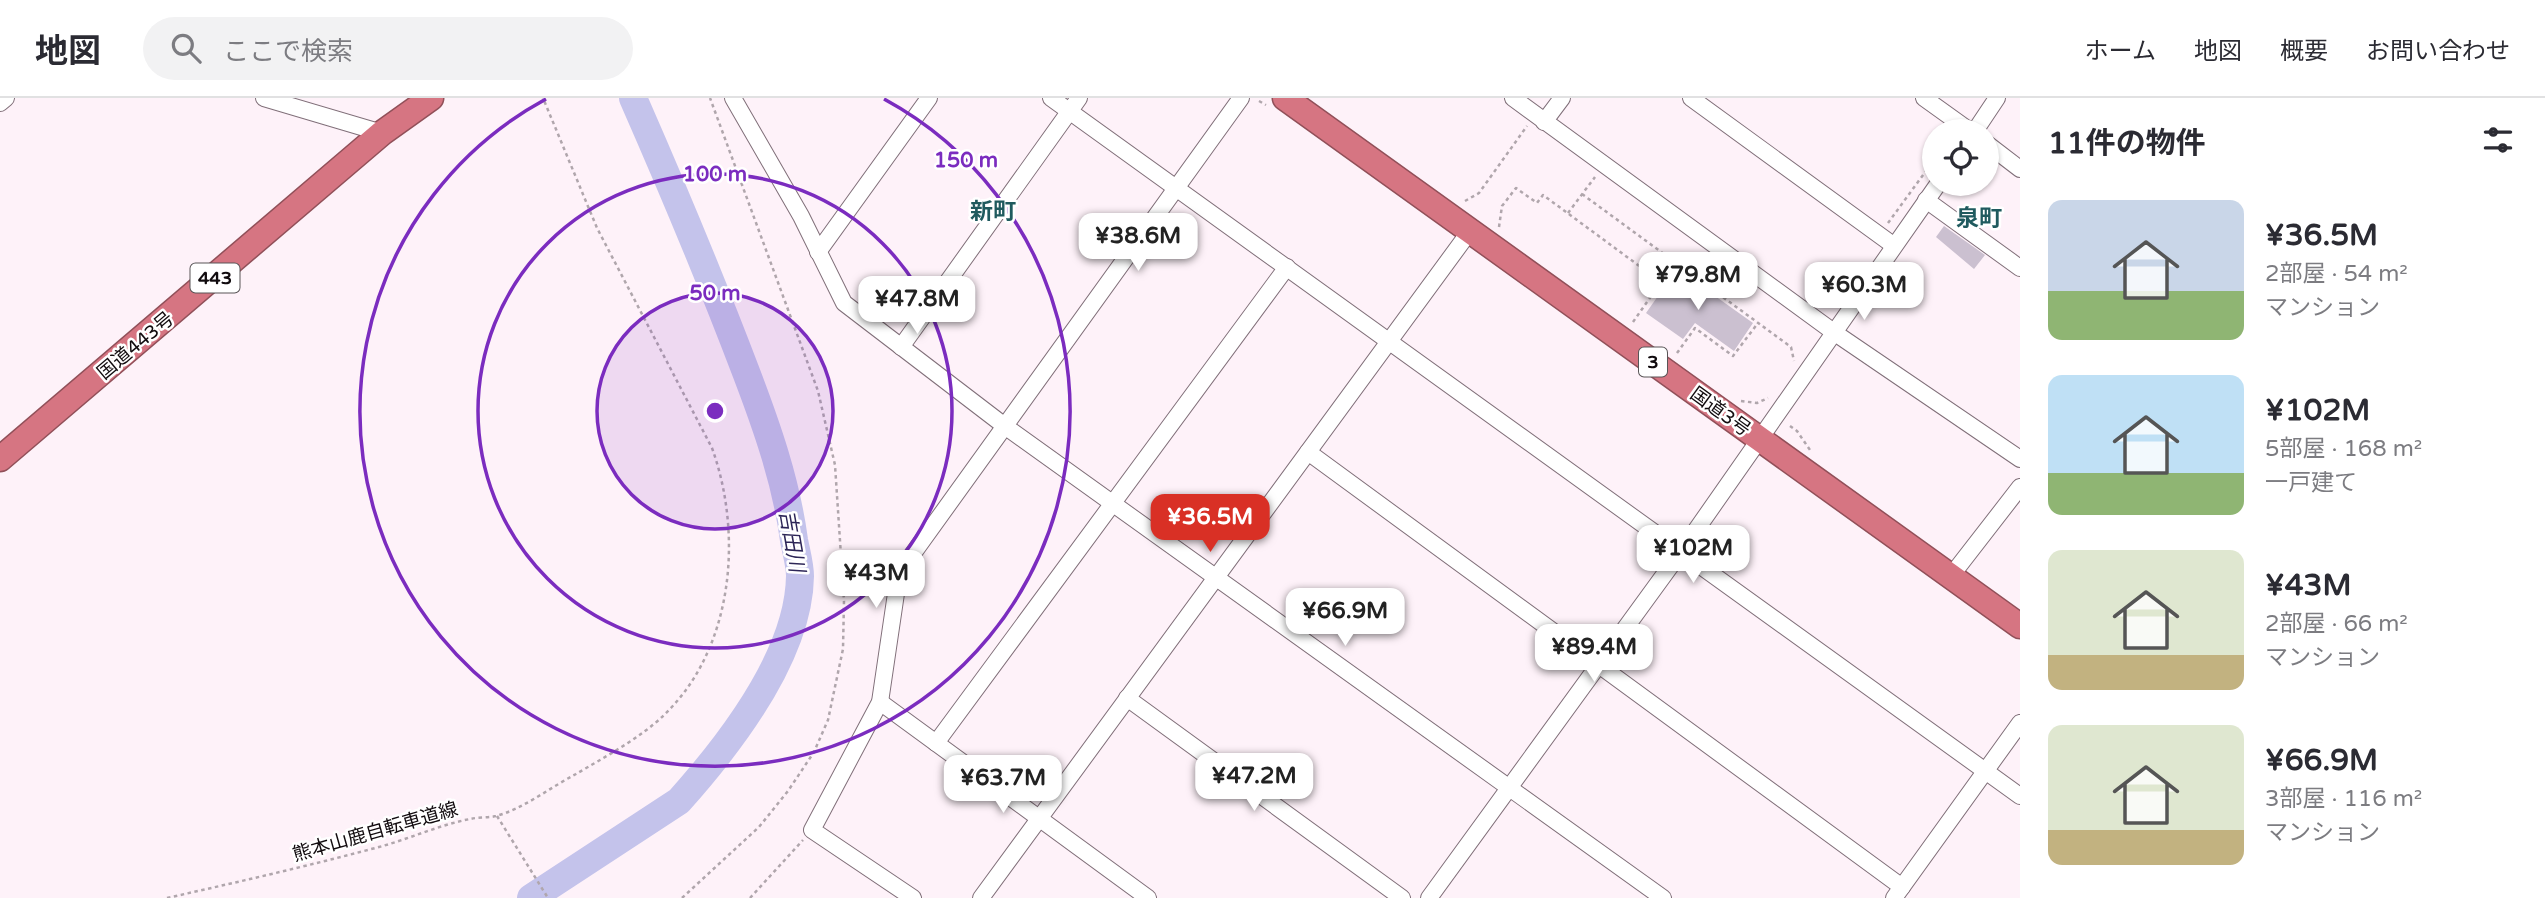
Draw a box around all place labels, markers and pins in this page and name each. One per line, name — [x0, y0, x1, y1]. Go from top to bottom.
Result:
pin: ¥38.6M — [1081, 214, 1195, 273]
pin: ¥79.8M — [1641, 252, 1755, 312]
pin: ¥60.3M — [1807, 262, 1921, 322]
pin: ¥47.8M — [860, 276, 974, 336]
centre of rings — [703, 399, 727, 423]
pin: ¥36.5M — [1153, 494, 1267, 554]
pin: ¥102M — [1644, 526, 1742, 585]
pin: ¥43M — [835, 550, 917, 610]
pin: ¥66.9M — [1288, 588, 1402, 648]
pin: ¥89.4M — [1537, 624, 1651, 684]
pin: ¥47.2M — [1197, 754, 1311, 813]
pin: ¥63.7M — [946, 756, 1060, 815]

